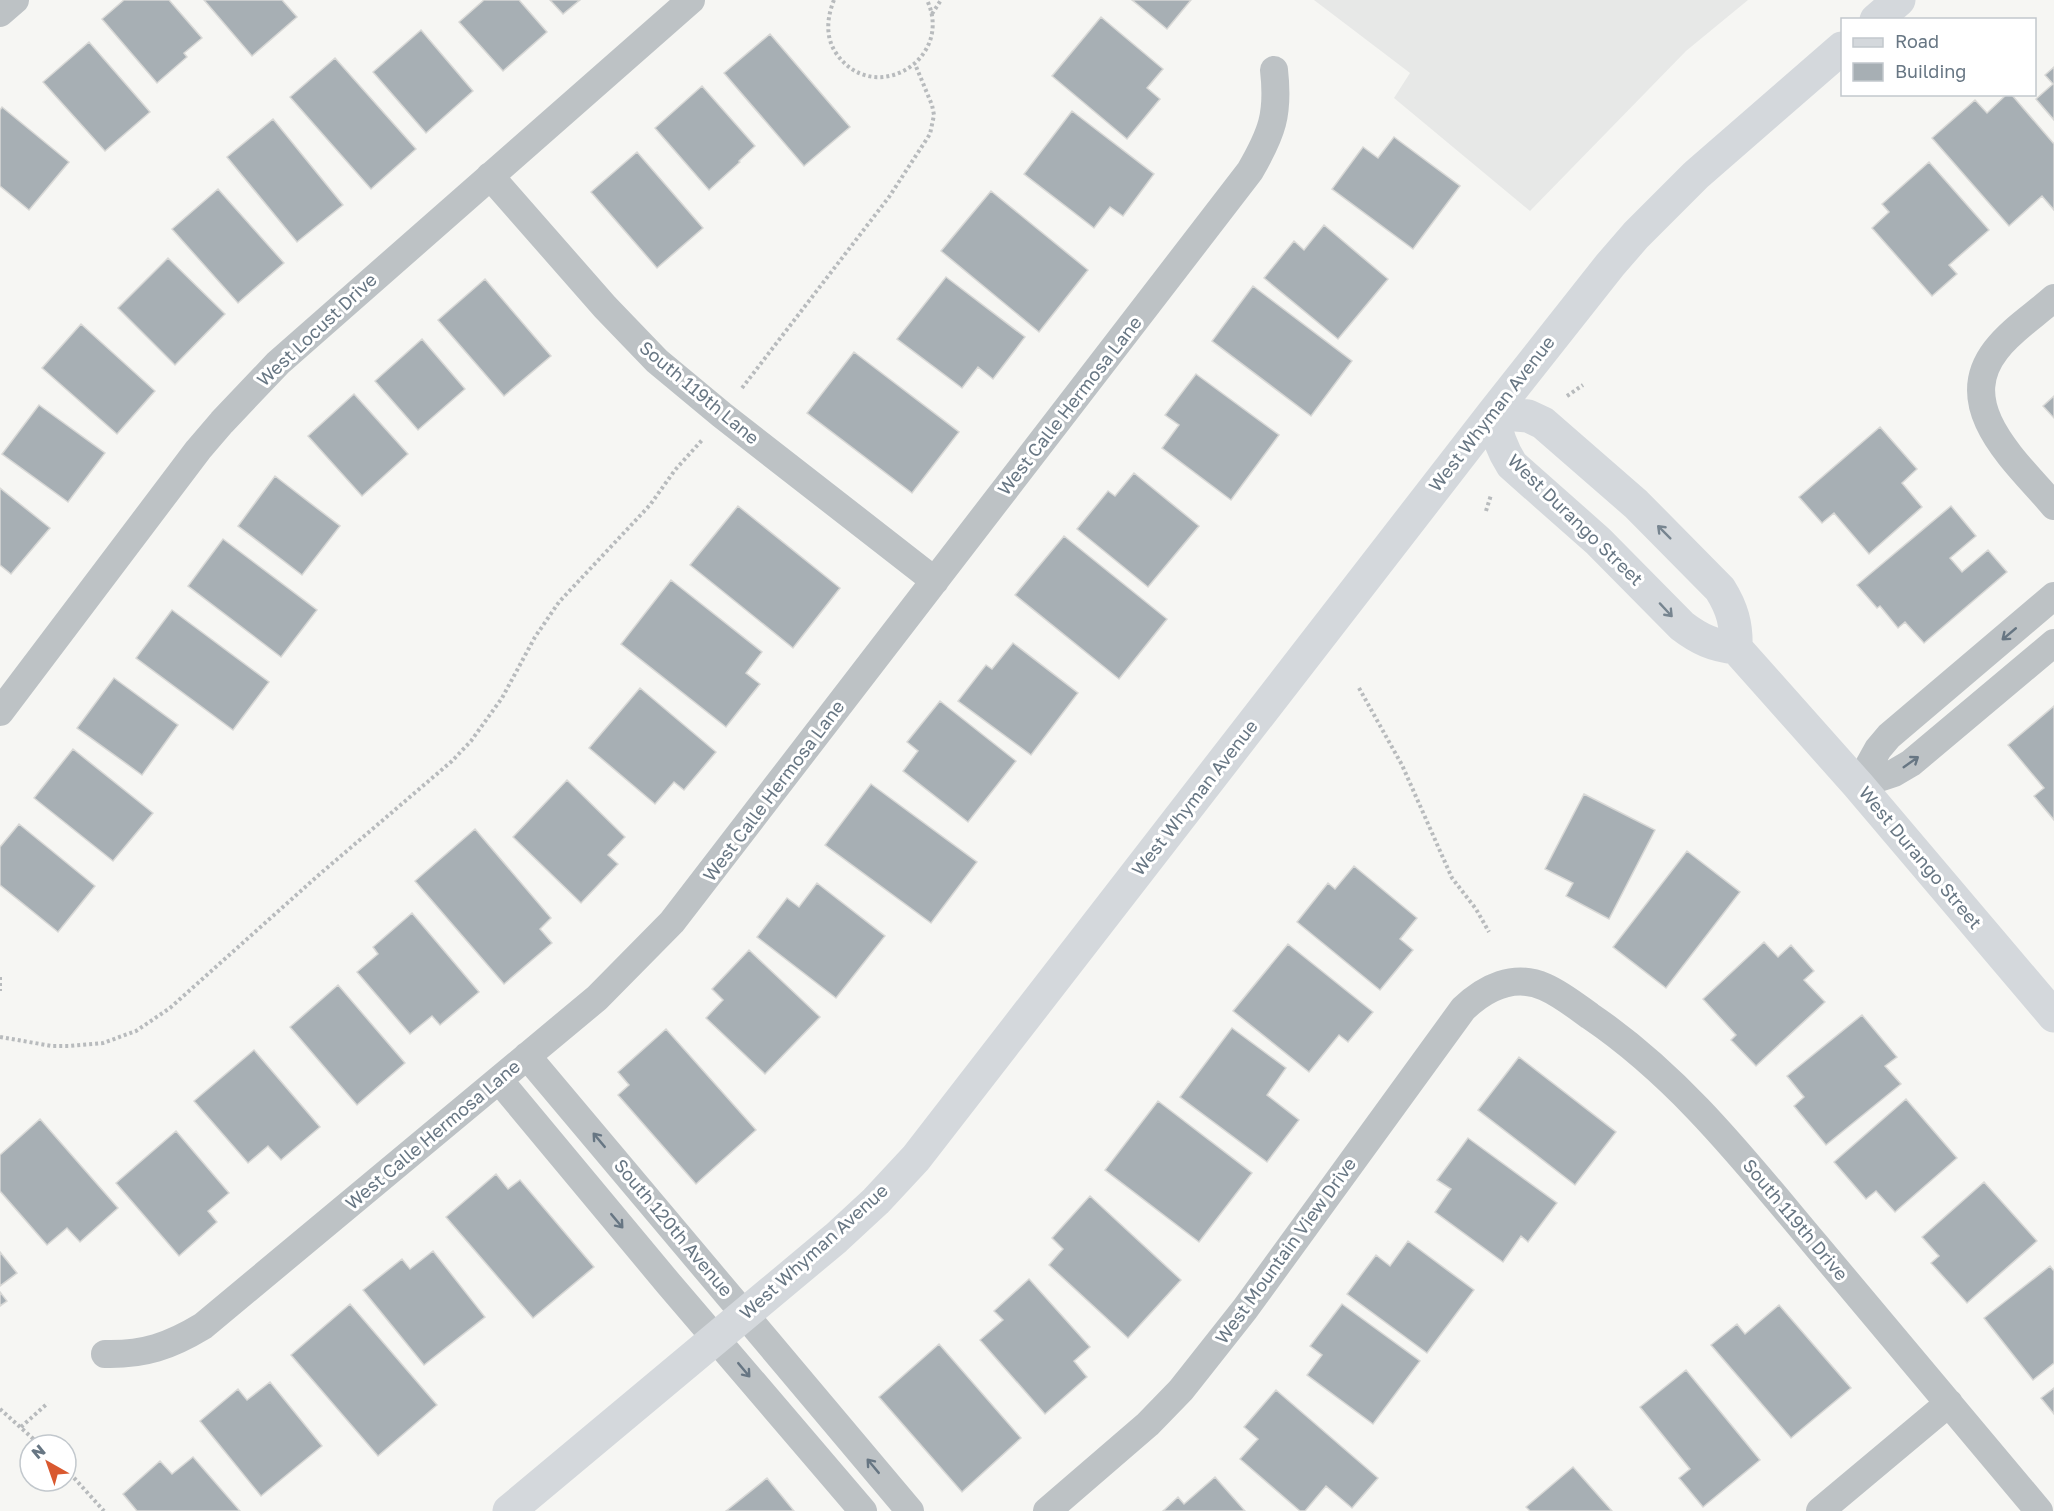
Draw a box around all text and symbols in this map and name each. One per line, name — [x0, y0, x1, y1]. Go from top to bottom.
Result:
legend — [1841, 18, 2036, 96]
text: Road — [1895, 30, 1939, 52]
text: Building — [1895, 60, 1966, 82]
street label: West Locust Drive — [252, 268, 381, 390]
street label: West Calle Hermosa Lane — [992, 311, 1146, 499]
street label: West Whyman Avenue — [1424, 331, 1559, 496]
street label: South 119th Lane — [635, 336, 764, 449]
street label: West Durango Street — [1504, 449, 1648, 590]
one-way arrow — [1657, 524, 1672, 539]
one-way arrow — [1659, 602, 1673, 617]
one-way arrow — [2002, 627, 2017, 641]
street label: West Calle Hermosa Lane — [698, 695, 849, 885]
street label: West Whyman Avenue — [1127, 715, 1262, 880]
one-way arrow — [1903, 756, 1919, 768]
street label: West Durango Street — [1855, 782, 1987, 933]
street label: West Calle Hermosa Lane — [341, 1055, 524, 1214]
one-way arrow — [592, 1133, 606, 1148]
street label: West Mountain View Drive — [1210, 1153, 1360, 1348]
street label: South 120th Avenue — [610, 1154, 738, 1301]
street label: South 119th Drive — [1739, 1154, 1853, 1285]
street label: West Whyman Avenue — [735, 1179, 892, 1324]
one-way arrow — [610, 1213, 624, 1228]
one-way arrow — [737, 1362, 750, 1378]
north arrow — [18, 1433, 78, 1493]
text: N — [27, 1440, 49, 1463]
one-way arrow — [866, 1458, 879, 1474]

